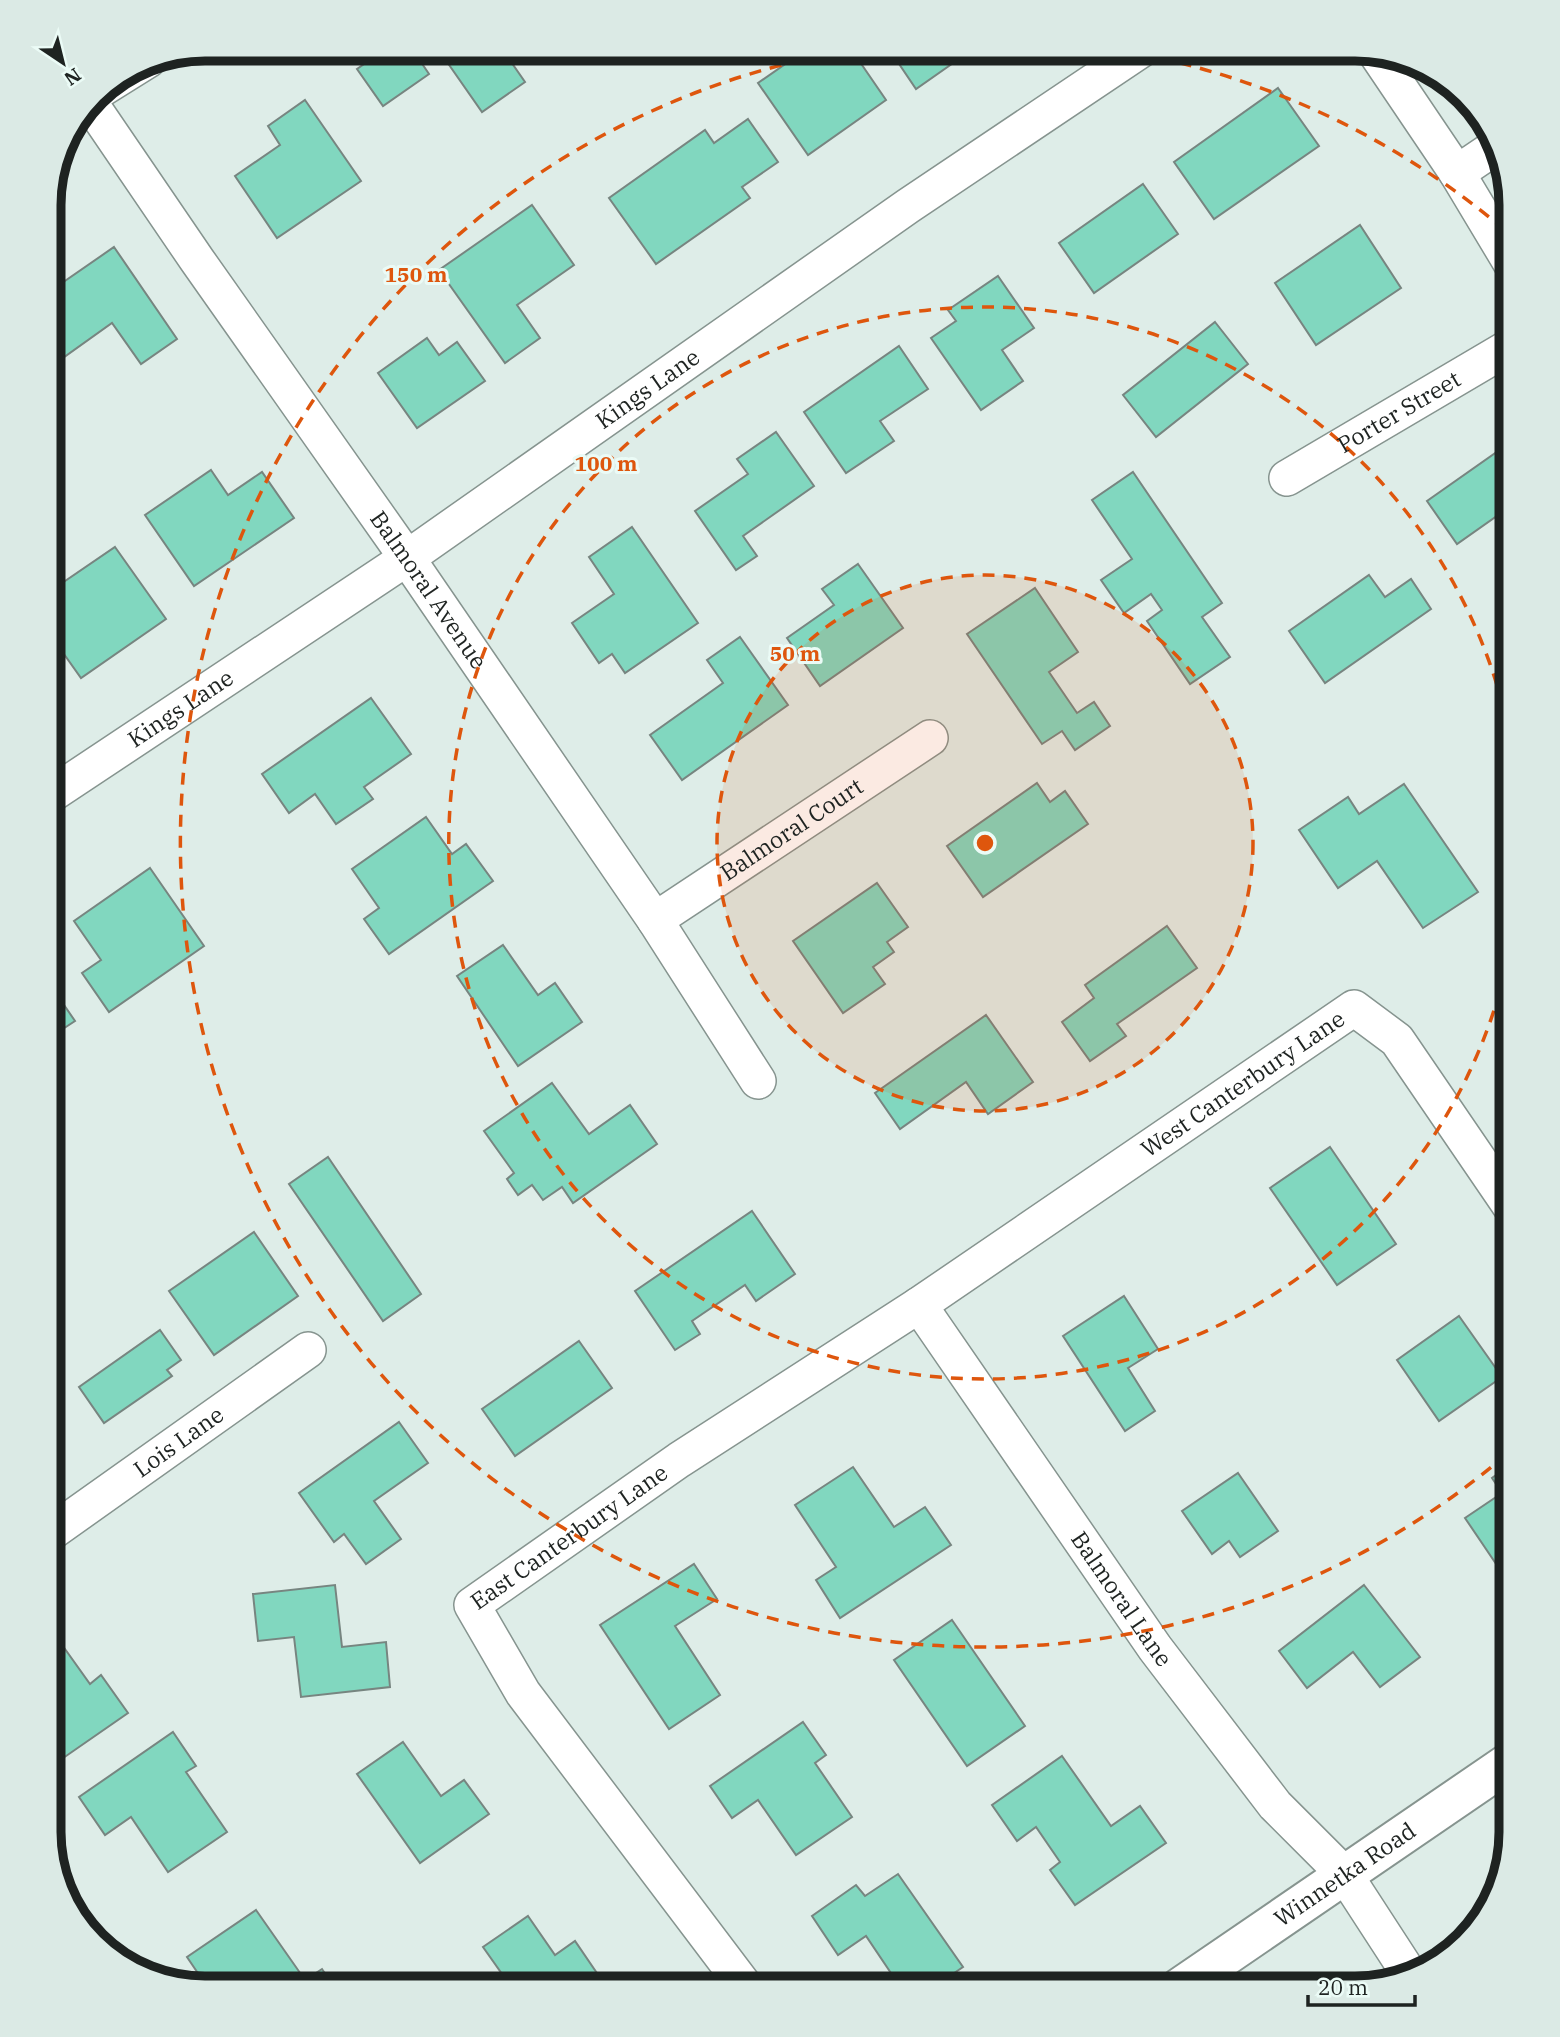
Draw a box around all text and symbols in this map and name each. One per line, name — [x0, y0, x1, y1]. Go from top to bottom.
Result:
north arrow — [28, 28, 98, 98]
text: N — [60, 63, 86, 91]
text: 150 m — [384, 260, 448, 288]
street label: Kings Lane — [589, 341, 705, 435]
street label: Porter Street — [1331, 363, 1466, 459]
text: 100 m — [574, 449, 638, 477]
street label: Balmoral Avenue — [364, 504, 494, 674]
text: 50 m — [770, 639, 820, 667]
street label: Kings Lane — [122, 662, 239, 754]
street label: Balmoral Court — [714, 771, 868, 887]
centre of rings — [973, 831, 997, 855]
street label: West Canterbury Lane — [1134, 1003, 1350, 1163]
street label: Lois Lane — [127, 1399, 229, 1483]
street label: East Canterbury Lane — [464, 1457, 673, 1616]
street label: Balmoral Lane — [1065, 1525, 1180, 1672]
street label: Winnetka Road — [1268, 1815, 1421, 1933]
scale bar — [1308, 1964, 1415, 2008]
text: 20 m — [1318, 1973, 1368, 2001]

